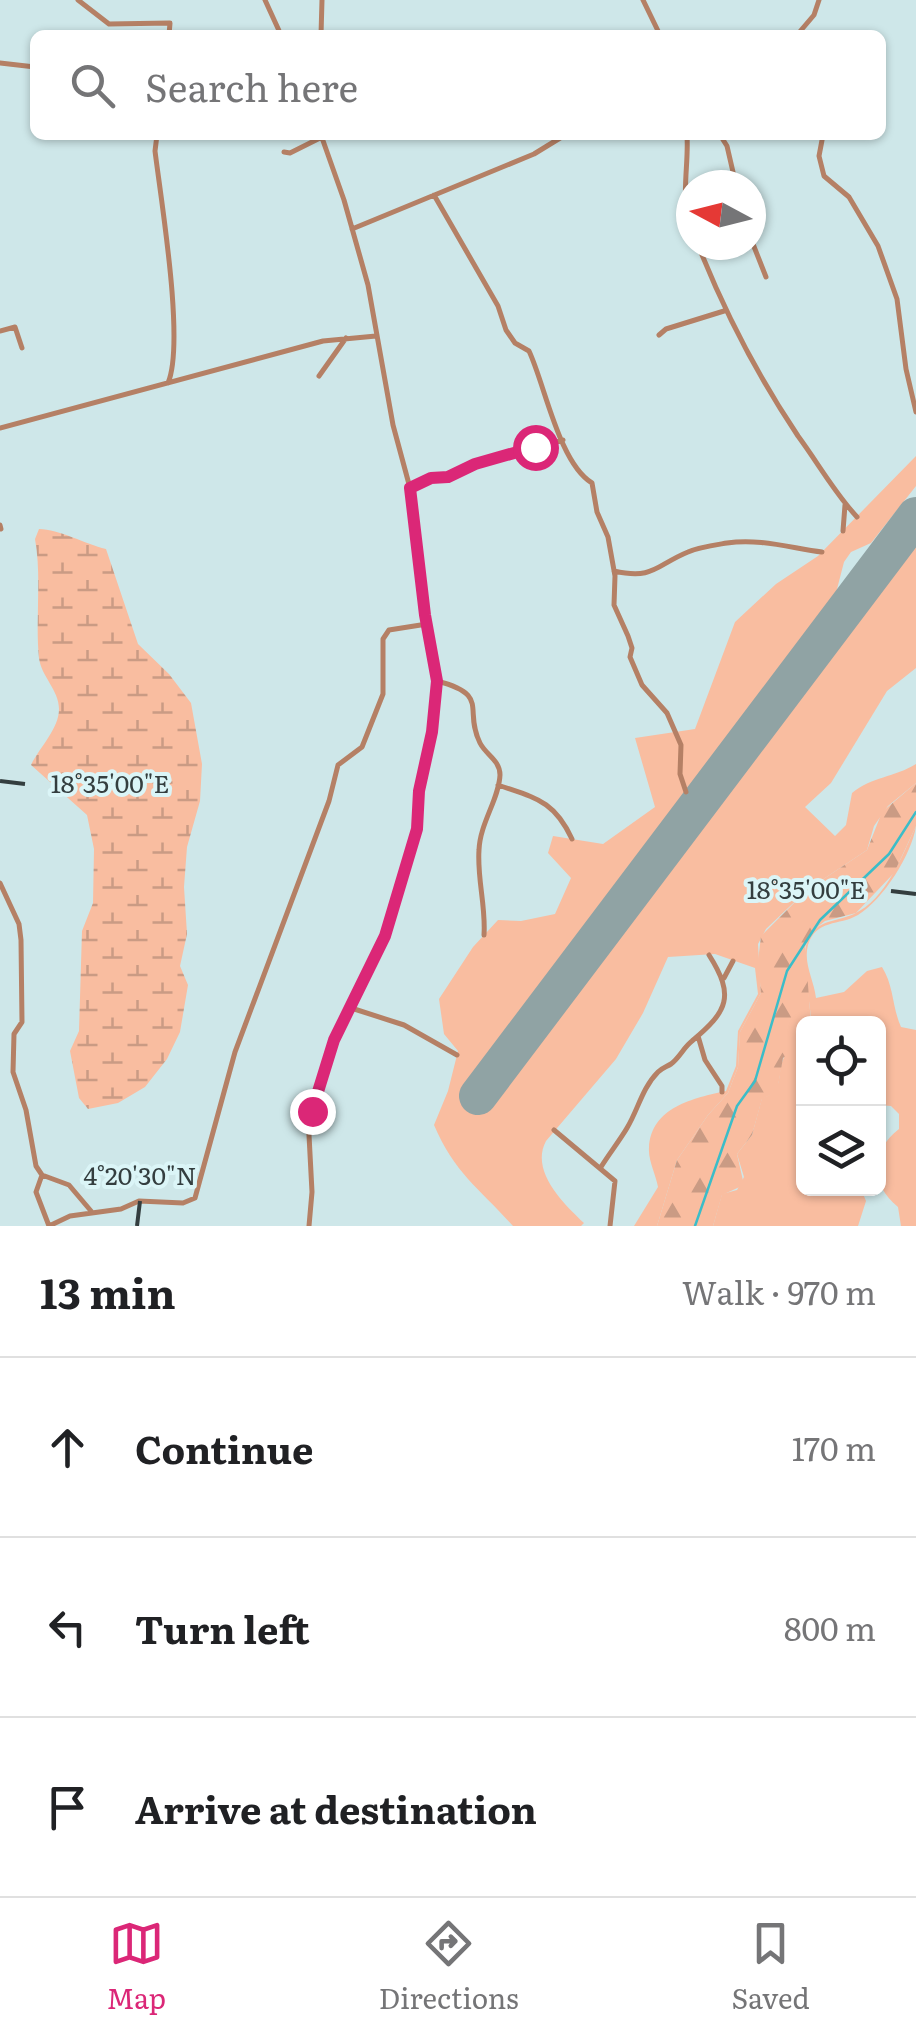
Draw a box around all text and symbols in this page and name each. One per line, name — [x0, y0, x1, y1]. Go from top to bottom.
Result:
search box — [30, 30, 886, 140]
text: Search here — [145, 57, 358, 114]
icon: search — [65, 58, 120, 113]
north arrow — [676, 170, 766, 260]
route start — [513, 425, 559, 471]
text: 18°35'00"E — [51, 764, 169, 801]
text: 18°35'00"E — [747, 870, 865, 907]
map controls — [796, 1016, 886, 1196]
button: locate — [796, 1016, 886, 1106]
route end — [290, 1089, 336, 1135]
button: layers — [796, 1106, 886, 1196]
text: 4°20'30"N — [83, 1156, 197, 1193]
text: 13 min — [40, 1260, 176, 1322]
text: Walk · 970 m — [682, 1267, 876, 1315]
text: Continue — [135, 1419, 313, 1476]
icon: ahead — [40, 1420, 95, 1475]
text: 170 m — [792, 1423, 876, 1471]
text: Turn left — [135, 1599, 310, 1656]
icon: left — [40, 1600, 95, 1655]
text: 800 m — [784, 1603, 876, 1651]
text: Arrive at destination — [135, 1779, 537, 1836]
icon: arrive — [40, 1780, 95, 1835]
tab: Map — [106, 1916, 166, 2018]
tab: Directions — [379, 1916, 519, 2018]
tab: Saved — [732, 1916, 810, 2018]

